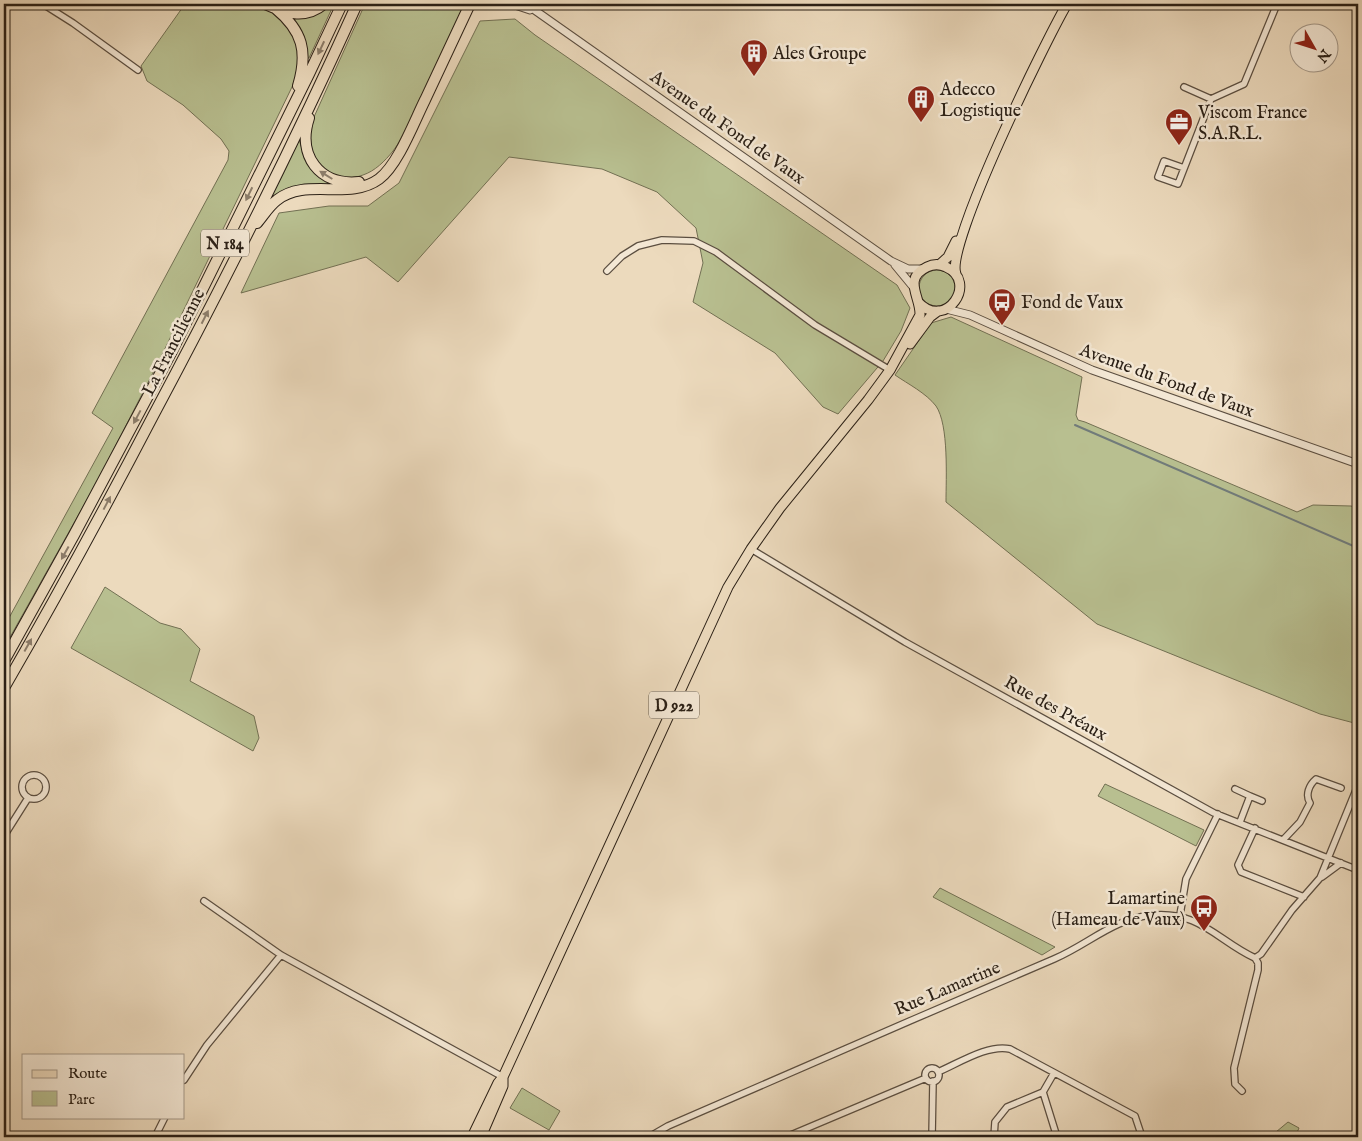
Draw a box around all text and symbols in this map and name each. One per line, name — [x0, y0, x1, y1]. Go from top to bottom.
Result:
north arrow — [1290, 22, 1340, 72]
building icon: Ales Groupe — [739, 38, 769, 77]
one-way arrow — [317, 41, 325, 55]
place label: Ales Groupe — [772, 43, 866, 66]
text: N — [1313, 44, 1335, 66]
street label: Avenue du Fond de Vaux — [644, 65, 809, 191]
place label: Adecco Logistique — [939, 79, 1021, 123]
building icon: Adecco Logistique — [906, 84, 936, 123]
place label: Viscom France S.A.R.L. — [1197, 102, 1307, 146]
office icon: Viscom France S.A.R.L. — [1164, 107, 1194, 146]
one-way arrow — [319, 170, 333, 179]
one-way arrow — [245, 187, 253, 201]
road number: N 184 — [201, 230, 249, 256]
street label: La Francilienne — [137, 285, 211, 400]
bus stop icon: Fond de Vaux — [987, 287, 1017, 326]
place label: Fond de Vaux — [1021, 292, 1124, 315]
one-way arrow — [201, 310, 209, 324]
street label: Avenue du Fond de Vaux — [1075, 339, 1257, 424]
one-way arrow — [133, 410, 141, 425]
one-way arrow — [103, 496, 111, 510]
one-way arrow — [60, 546, 69, 560]
one-way arrow — [23, 639, 32, 652]
street label: Rue des Préaux — [1000, 672, 1111, 747]
road number: D 922 — [649, 692, 699, 718]
place label: Lamartine (Hameau de Vaux) — [1051, 888, 1185, 932]
bus stop icon: Lamartine (Hameau de Vaux) — [1189, 893, 1219, 932]
street label: Rue Lamartine — [891, 957, 1004, 1022]
legend — [22, 1054, 185, 1118]
text: Route — [68, 1064, 107, 1083]
text: Parc — [68, 1090, 95, 1109]

